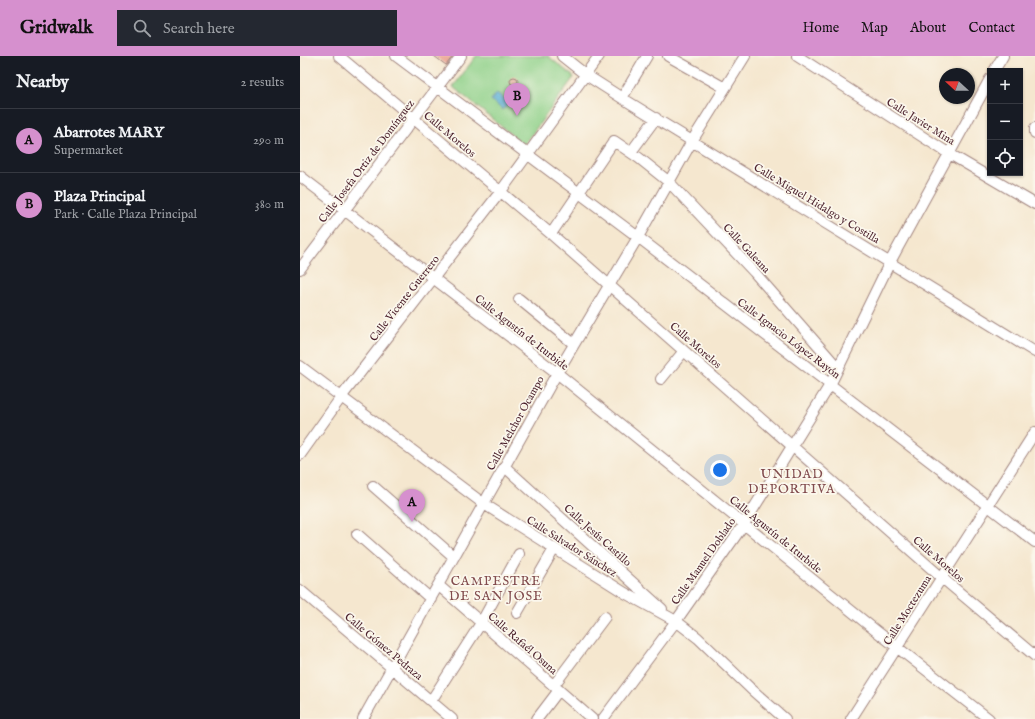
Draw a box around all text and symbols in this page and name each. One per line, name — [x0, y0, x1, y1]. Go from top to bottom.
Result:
search box — [117, 10, 397, 46]
text: Gridwalk — [20, 16, 93, 40]
icon: search — [131, 17, 153, 39]
text: Search here — [163, 19, 235, 38]
text: Home — [803, 19, 839, 37]
text: Map — [861, 19, 888, 37]
text: About — [910, 19, 946, 37]
text: Contact — [968, 19, 1015, 37]
north arrow — [939, 68, 975, 104]
map controls — [987, 68, 1023, 176]
button: + — [987, 68, 1023, 104]
text: Nearby — [16, 72, 69, 93]
text: 2 results — [240, 74, 284, 91]
pin: B — [504, 83, 530, 116]
street label: Calle Javier Mina — [884, 95, 957, 149]
street label: Calle Josefa Ortiz de Domínguez — [316, 97, 418, 226]
button: − — [987, 104, 1023, 140]
street label: Calle Morelos — [420, 109, 478, 161]
text: Abarrotes MARY — [54, 123, 164, 142]
text: A — [25, 132, 33, 149]
text: 290 m — [253, 132, 284, 149]
button: locate — [987, 140, 1023, 176]
text: Supermarket — [54, 142, 123, 159]
street label: Calle Miguel Hidalgo y Costilla — [751, 161, 882, 247]
text: Plaza Principal — [54, 187, 145, 206]
text: B — [25, 196, 33, 213]
text: 380 m — [255, 196, 284, 213]
text: Park · Calle Plaza Principal — [54, 206, 197, 223]
street label: Calle Galeana — [720, 221, 773, 277]
street label: Calle Vicente Guerrero — [367, 253, 443, 345]
street label: Calle Agustín de Iturbide — [472, 292, 571, 374]
street label: Calle Ignacio López Rayón — [734, 295, 843, 382]
street label: Calle Morelos — [667, 319, 724, 372]
street label: Calle Melchor Ocampo — [484, 374, 548, 473]
your location — [710, 460, 730, 480]
district label: UNIDAD DEPORTIVA — [748, 466, 836, 498]
pin: A — [399, 489, 425, 522]
street label: Calle Agustín de Iturbide — [726, 493, 825, 576]
street label: Calle Jesús Castillo — [561, 502, 634, 570]
street label: Calle Salvador Sánchez — [524, 513, 619, 580]
street label: Calle Manuel Doblado — [668, 515, 739, 608]
street label: Calle Morelos — [910, 533, 967, 586]
district label: CAMPESTRE DE SAN JOSE — [449, 573, 543, 605]
street label: Calle Moctezuma — [881, 573, 935, 648]
street label: Calle Gómez Pedraza — [342, 610, 425, 684]
street label: Calle Rafaél Osuna — [485, 610, 560, 678]

